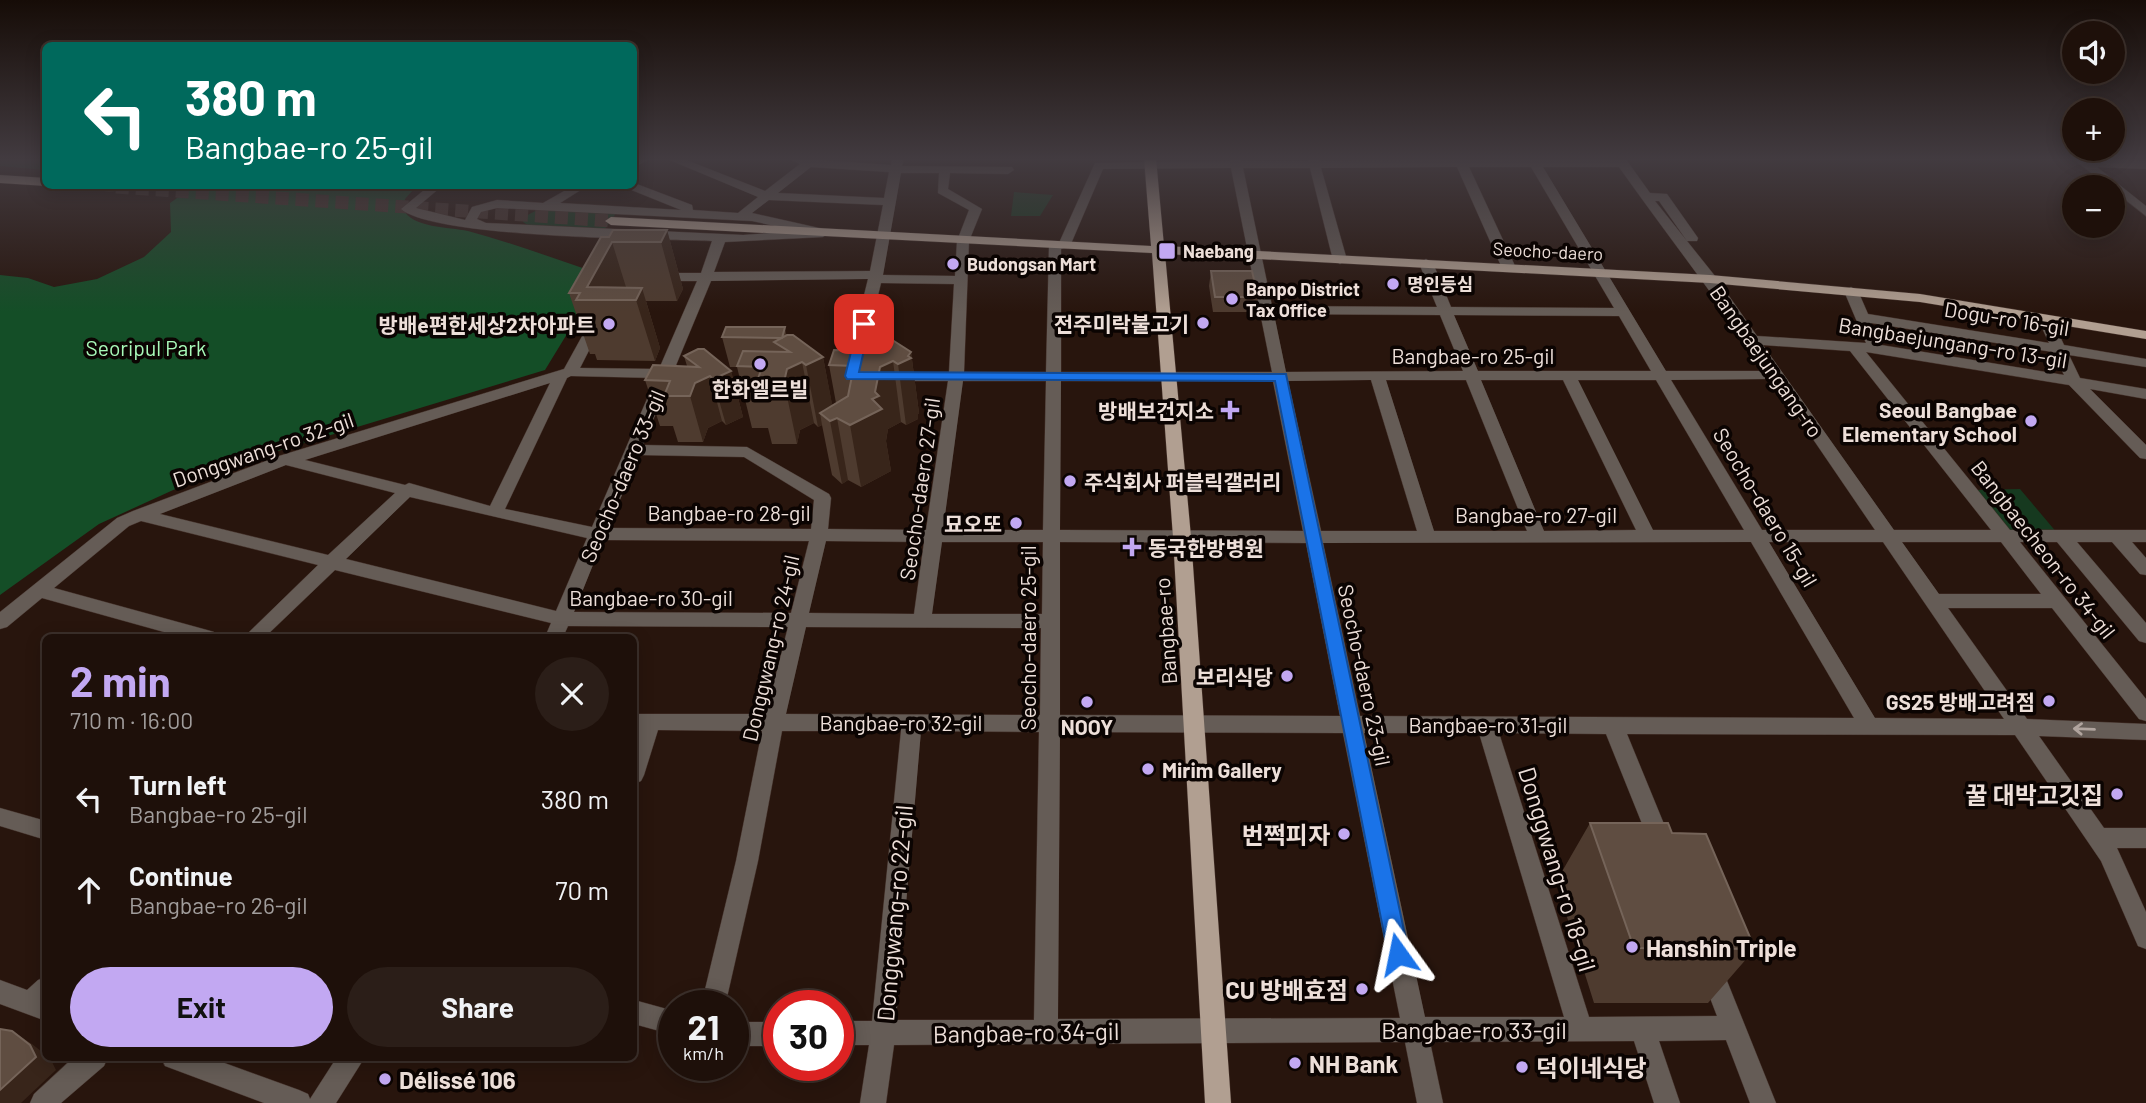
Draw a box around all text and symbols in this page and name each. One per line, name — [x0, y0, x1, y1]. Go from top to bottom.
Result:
map controls — [2062, 21, 2125, 238]
button: sound — [2062, 21, 2125, 84]
text: 380 m — [185, 67, 317, 126]
icon: left — [70, 70, 161, 161]
button: + — [2062, 98, 2125, 161]
text: Bangbae-ro 25-gil — [185, 127, 433, 165]
button: − — [2062, 175, 2125, 238]
street label: Seocho-daero — [1492, 237, 1604, 265]
place label: Naebang — [1183, 240, 1254, 262]
marker: Naebang — [1157, 241, 1177, 261]
place label: Budongsan Mart — [967, 253, 1096, 275]
marker: Budongsan Mart — [945, 256, 961, 272]
place label: 명인등심 — [1407, 273, 1473, 295]
marker: 명인등심 — [1385, 276, 1401, 292]
place label: Banpo District Tax Office — [1246, 278, 1360, 321]
street label: Bangbaejungang-ro — [1705, 280, 1829, 442]
marker: Banpo District Tax Office — [1224, 291, 1240, 307]
pin — [834, 294, 894, 354]
street label: Dogu-ro 16-gil — [1943, 296, 2071, 340]
icon: arrive — [845, 305, 883, 343]
place label: 전주미락불고기 — [1054, 311, 1189, 336]
place label: 방배e편한세상2차아파트 — [379, 312, 595, 337]
street label: Bangbaejungang-ro 13-gil — [1837, 312, 2069, 372]
marker: 전주미락불고기 — [1195, 315, 1211, 331]
marker: 방배e편한세상2차아파트 — [601, 316, 617, 332]
park label: Seoripul Park — [85, 335, 207, 360]
street label: Bangbae-ro 25-gil — [1392, 343, 1554, 368]
marker: 한화엘르빌 — [752, 356, 768, 372]
place label: 한화엘르빌 — [712, 376, 808, 401]
street label: Seocho-daero 33-gil — [574, 386, 670, 566]
street label: Seocho-daero 27-gil — [894, 396, 944, 582]
place label: Seoul Bangbae Elementary School — [1842, 397, 2017, 446]
place label: 방배보건지소 — [1098, 398, 1214, 423]
marker: 방배보건지소 — [1220, 400, 1240, 420]
street label: Donggwang-ro 32-gil — [169, 406, 357, 492]
marker: Seoul Bangbae Elementary School — [2023, 413, 2039, 429]
street label: Seocho-daero 15-gil — [1709, 423, 1823, 591]
street label: Bangbaecheon-ro 34-gil — [1967, 455, 2121, 643]
place label: 주식회사 퍼블릭갤러리 — [1084, 469, 1281, 494]
marker: 주식회사 퍼블릭갤러리 — [1062, 473, 1078, 489]
street label: Bangbae-ro 28-gil — [647, 500, 811, 525]
street label: Bangbae-ro 27-gil — [1455, 502, 1617, 527]
place label: 묘오또 — [944, 511, 1002, 536]
marker: 묘오또 — [1008, 515, 1024, 531]
place label: 동국한방병원 — [1148, 535, 1264, 560]
marker: 동국한방병원 — [1122, 537, 1142, 557]
street label: Seocho-daero 25-gil — [1015, 545, 1040, 731]
street label: Donggwang-ro 24-gil — [736, 552, 804, 744]
street label: Bangbae-ro — [1149, 577, 1181, 685]
street label: Seocho-daero 23-gil — [1334, 582, 1396, 768]
street label: Bangbae-ro 30-gil — [569, 585, 733, 610]
text: 2 min — [70, 655, 171, 705]
button: close — [535, 657, 609, 731]
place label: 보리식당 — [1196, 664, 1273, 689]
marker: 보리식당 — [1279, 668, 1295, 684]
place label: GS25 방배고려점 — [1886, 689, 2035, 714]
marker: GS25 방배고려점 — [2041, 693, 2057, 709]
marker: NOOY — [1079, 694, 1095, 710]
text: 710 m · 16:00 — [70, 706, 193, 734]
street label: Bangbae-ro 32-gil — [820, 710, 982, 735]
street label: Bangbae-ro 31-gil — [1409, 712, 1567, 737]
place label: NOOY — [1061, 714, 1113, 739]
one-way arrow — [2073, 723, 2096, 736]
place label: Mirim Gallery — [1162, 757, 1282, 782]
marker: Mirim Gallery — [1140, 761, 1156, 777]
street label: Donggwang-ro 18-gil — [1513, 763, 1603, 975]
text: Turn left — [129, 769, 227, 800]
icon: left — [70, 780, 108, 818]
place label: 꿀 대박고깃집 — [1966, 780, 2103, 809]
text: 380 m — [541, 783, 609, 814]
marker: 꿀 대박고깃집 — [2109, 786, 2125, 802]
text: Bangbae-ro 25-gil — [129, 800, 307, 828]
street label: Donggwang-ro 22-gil — [870, 804, 918, 1022]
place label: 번쩍피자 — [1242, 820, 1330, 849]
marker: 번쩍피자 — [1336, 826, 1352, 842]
text: Continue — [129, 860, 233, 891]
icon: ahead — [70, 871, 108, 909]
text: 70 m — [555, 874, 609, 905]
text: Bangbae-ro 26-gil — [129, 891, 307, 919]
position arrow — [1361, 917, 1435, 991]
place label: Hanshin Triple — [1646, 933, 1797, 962]
marker: Hanshin Triple — [1624, 939, 1640, 955]
button: Exit — [70, 967, 333, 1047]
button: Share — [347, 967, 609, 1047]
place label: CU 방배효점 — [1225, 975, 1348, 1004]
marker: CU 방배효점 — [1354, 981, 1370, 997]
speed limit sign: 30 — [763, 990, 854, 1081]
text: 21 — [688, 1005, 719, 1047]
street label: Bangbae-ro 33-gil — [1381, 1015, 1567, 1044]
street label: Bangbae-ro 34-gil — [932, 1016, 1120, 1048]
text: km/h — [683, 1042, 724, 1064]
place label: NH Bank — [1309, 1049, 1398, 1078]
place label: 덕이네식당 — [1536, 1053, 1646, 1082]
marker: NH Bank — [1287, 1055, 1303, 1071]
marker: 덕이네식당 — [1514, 1059, 1530, 1075]
place label: Délissé 106 — [399, 1065, 516, 1094]
marker: Délissé 106 — [377, 1071, 393, 1087]

